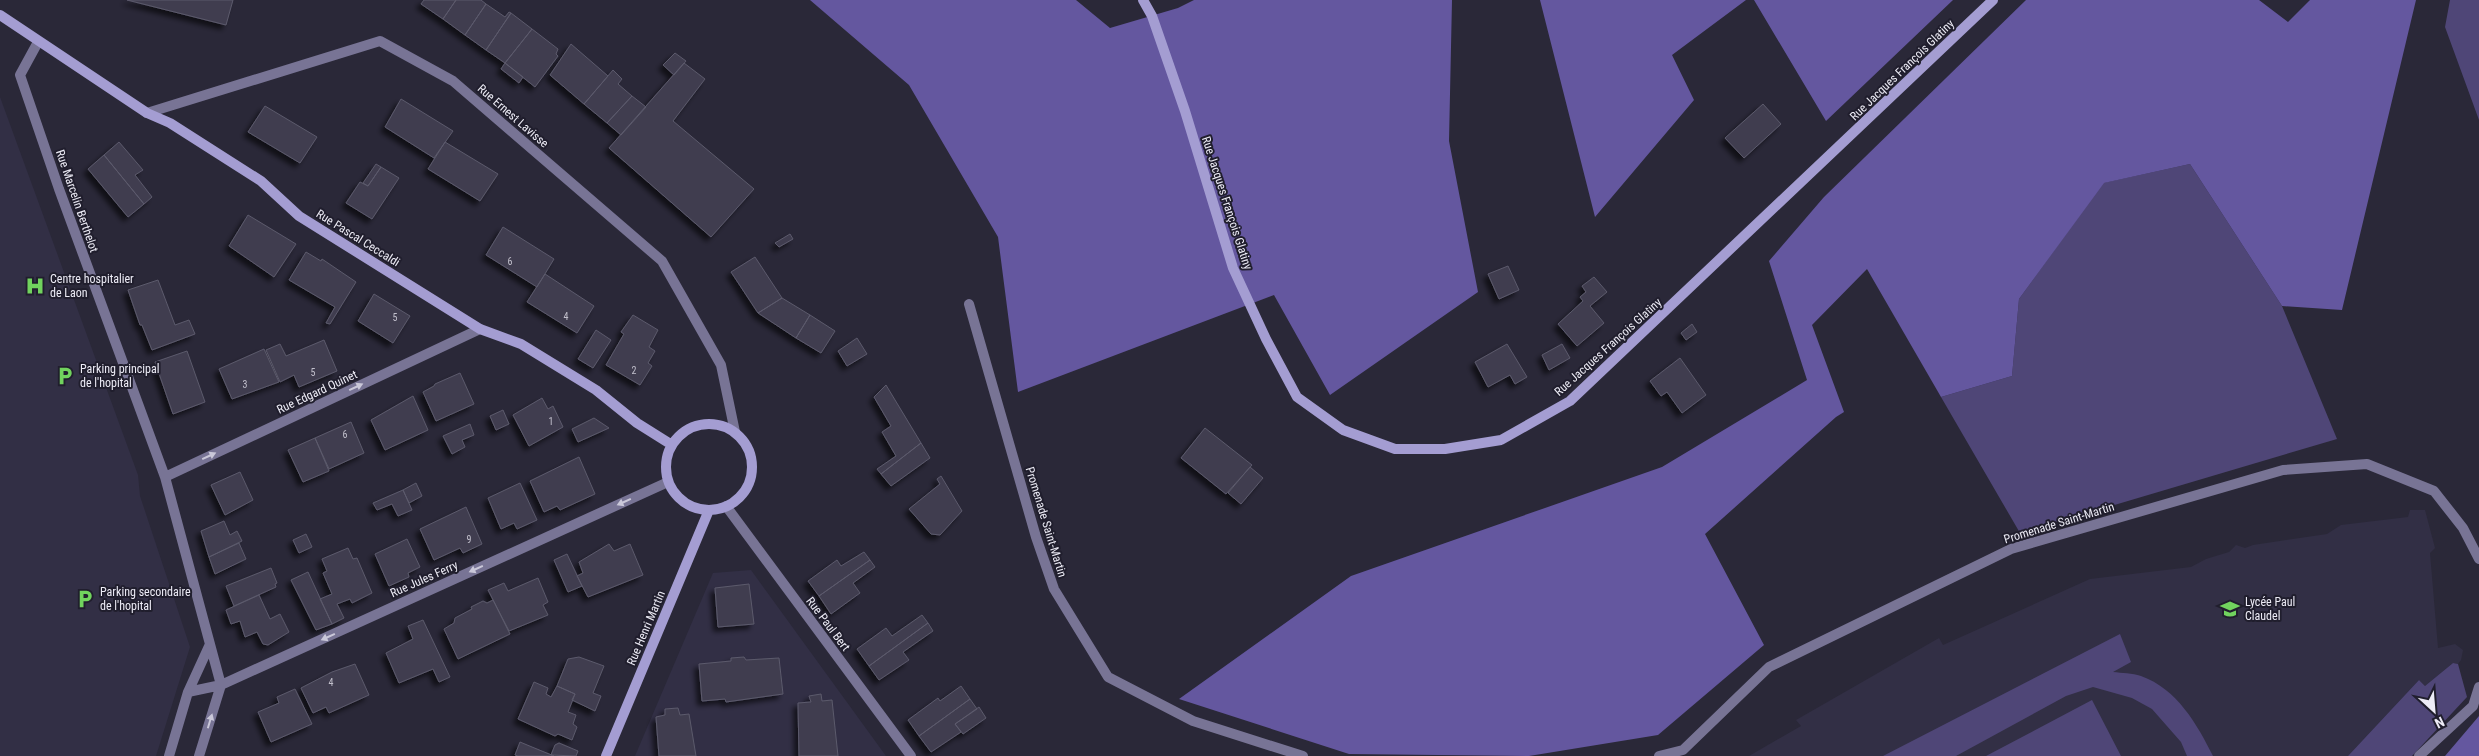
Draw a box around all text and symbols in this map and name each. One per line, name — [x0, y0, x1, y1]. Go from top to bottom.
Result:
street label: Rue Jacques François Glatiny — [1847, 17, 1957, 123]
street label: Rue Ernest Lavisse — [475, 81, 552, 151]
street label: Rue Jacques François Glatiny — [1199, 135, 1255, 271]
street label: Rue Marcelin Berthelot — [53, 148, 101, 255]
street label: Rue Pascal Ceccaldi — [314, 207, 402, 269]
house number: 6 — [508, 256, 513, 267]
place label: Centre hospitalier de Laon — [50, 272, 134, 300]
hospital icon: Centre hospitalier de Laon — [24, 275, 46, 297]
street label: Rue Jacques François Glatiny — [1552, 295, 1664, 399]
house number: 4 — [564, 311, 569, 322]
house number: 5 — [393, 312, 398, 323]
place label: Parking principal de l'hopital — [80, 362, 160, 390]
parking icon: Parking principal de l'hopital — [54, 365, 76, 387]
house number: 2 — [632, 365, 637, 376]
street label: Rue Edgard Quinet — [275, 367, 360, 417]
house number: 5 — [311, 367, 316, 378]
house number: 3 — [243, 379, 248, 390]
one-way arrow — [349, 383, 363, 391]
house number: 1 — [549, 416, 553, 427]
house number: 6 — [343, 429, 348, 440]
one-way arrow — [202, 452, 216, 460]
street label: Promenade Saint-Martin — [1023, 465, 1070, 579]
one-way arrow — [617, 499, 631, 507]
street label: Promenade Saint-Martin — [2002, 499, 2116, 546]
house number: 9 — [467, 534, 472, 545]
street label: Rue Jules Ferry — [388, 558, 460, 600]
one-way arrow — [469, 566, 483, 574]
place label: Parking secondaire de l'hopital — [100, 585, 191, 613]
parking icon: Parking secondaire de l'hopital — [74, 588, 96, 610]
street label: Rue Henri Martin — [624, 589, 668, 667]
street label: Rue Paul Bert — [803, 594, 853, 654]
place label: Lycée Paul Claudel — [2245, 595, 2295, 623]
school or university icon: Lycée Paul Claudel — [2219, 598, 2241, 620]
one-way arrow — [321, 633, 335, 641]
house number: 4 — [329, 677, 334, 688]
north arrow — [2409, 686, 2459, 736]
one-way arrow — [206, 713, 214, 728]
text: N — [2432, 714, 2447, 732]

